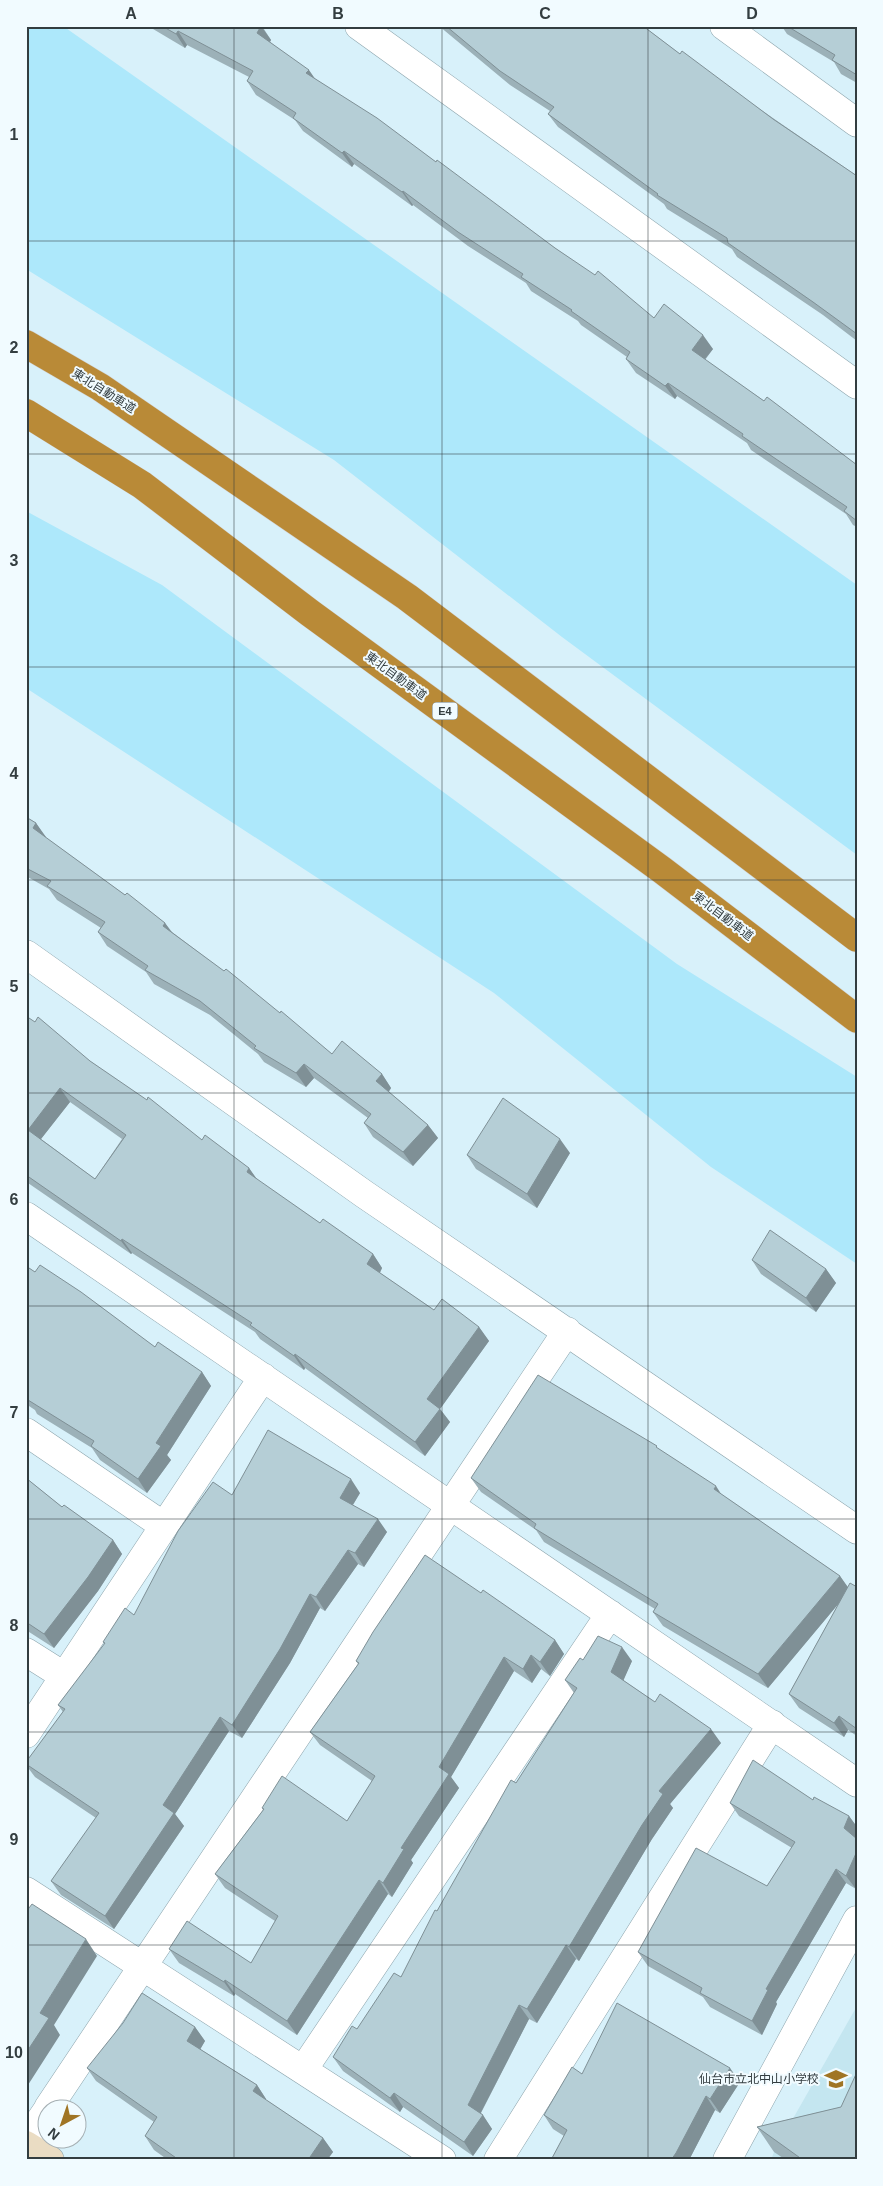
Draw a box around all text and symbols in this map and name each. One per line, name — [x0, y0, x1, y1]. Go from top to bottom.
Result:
text: A — [125, 5, 137, 22]
text: B — [332, 5, 344, 22]
text: C — [539, 5, 551, 22]
text: D — [746, 5, 758, 22]
text: 1 — [10, 126, 19, 143]
text: 2 — [10, 339, 19, 356]
street label: 東北自動車道 — [70, 366, 138, 416]
text: 3 — [10, 552, 19, 569]
street label: 東北自動車道 — [363, 649, 429, 703]
road number: E4 — [432, 702, 458, 719]
text: 4 — [10, 765, 19, 782]
street label: 東北自動車道 — [690, 889, 756, 943]
text: 5 — [10, 978, 19, 995]
text: 6 — [10, 1191, 19, 1208]
text: 7 — [10, 1404, 19, 1421]
text: 8 — [10, 1617, 19, 1634]
text: 9 — [10, 1831, 19, 1848]
text: 10 — [5, 2044, 23, 2061]
school or university icon: 仙台市立北中山小学校 — [823, 2066, 849, 2092]
place label: 仙台市立北中山小学校 — [699, 2072, 819, 2086]
north arrow — [38, 2098, 88, 2148]
text: N — [45, 2125, 63, 2143]

